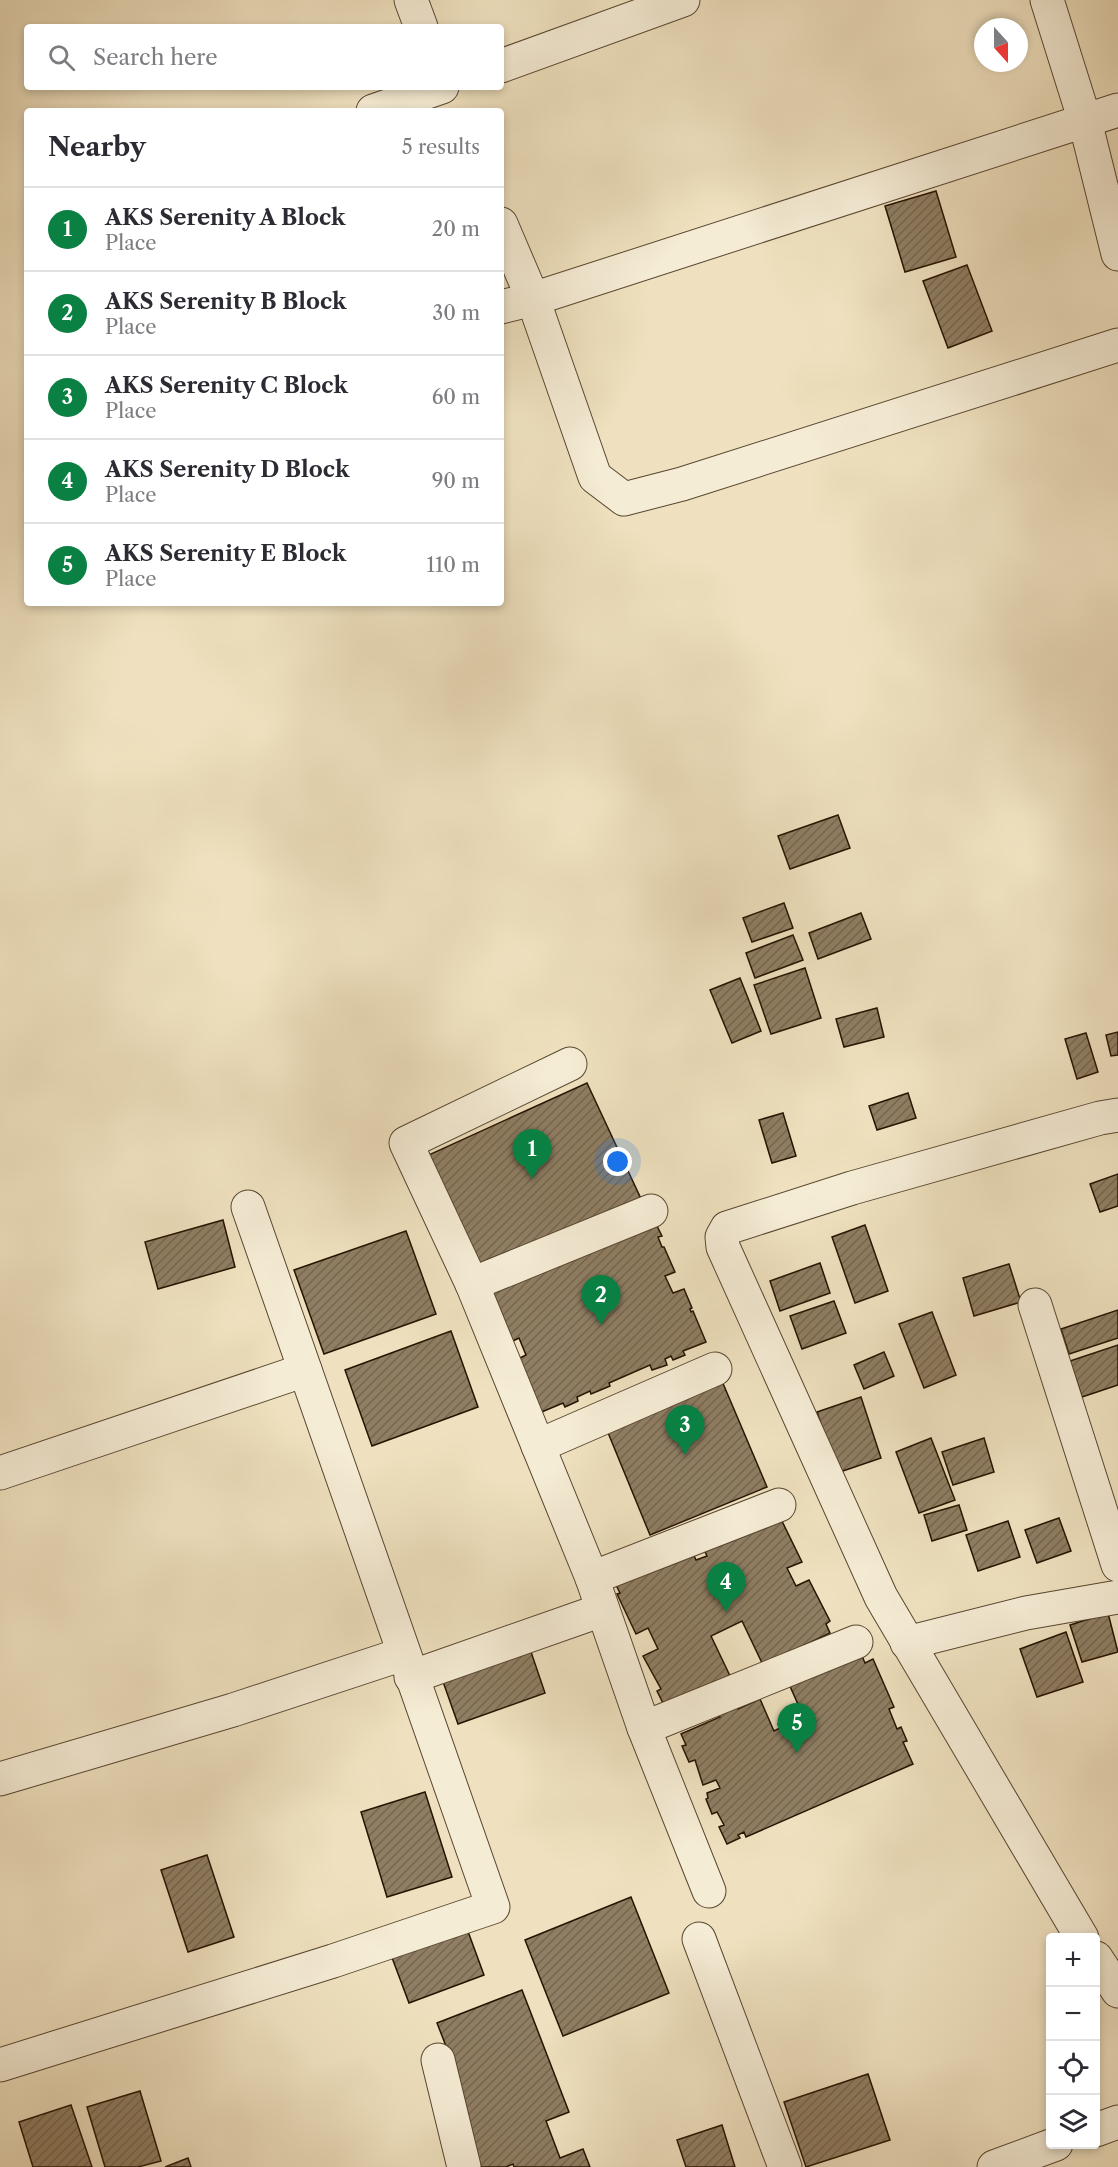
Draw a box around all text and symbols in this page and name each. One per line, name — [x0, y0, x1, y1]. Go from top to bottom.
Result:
north arrow — [974, 18, 1028, 72]
search box — [24, 24, 504, 90]
icon: search — [45, 41, 78, 74]
text: Search here — [93, 44, 218, 71]
text: Nearby — [48, 131, 146, 163]
text: 5 results — [402, 135, 480, 159]
text: AKS Serenity A Block — [105, 204, 346, 231]
text: 1 — [63, 217, 72, 241]
text: 20 m — [432, 217, 480, 241]
text: Place — [105, 231, 156, 255]
text: AKS Serenity B Block — [105, 288, 347, 315]
text: 2 — [62, 301, 73, 325]
text: 30 m — [432, 301, 480, 325]
text: Place — [105, 315, 156, 339]
text: AKS Serenity C Block — [105, 372, 348, 399]
text: 3 — [62, 385, 73, 409]
text: 60 m — [432, 385, 480, 409]
text: Place — [105, 399, 156, 423]
text: AKS Serenity D Block — [105, 456, 349, 483]
text: 4 — [62, 469, 73, 493]
text: 90 m — [432, 469, 480, 493]
text: Place — [105, 483, 156, 507]
text: AKS Serenity E Block — [105, 540, 346, 567]
text: 5 — [62, 553, 73, 577]
text: 110 m — [427, 553, 480, 577]
text: Place — [105, 567, 156, 591]
pin: 1 — [512, 1130, 552, 1179]
your location — [603, 1147, 632, 1176]
pin: 2 — [582, 1276, 620, 1325]
pin: 3 — [666, 1406, 704, 1455]
pin: 4 — [706, 1562, 746, 1612]
pin: 5 — [778, 1704, 816, 1753]
map controls — [1046, 1933, 1100, 2149]
button: + — [1046, 1933, 1100, 1987]
button: − — [1046, 1987, 1100, 2041]
button: locate — [1046, 2041, 1100, 2095]
button: layers — [1046, 2095, 1100, 2149]

